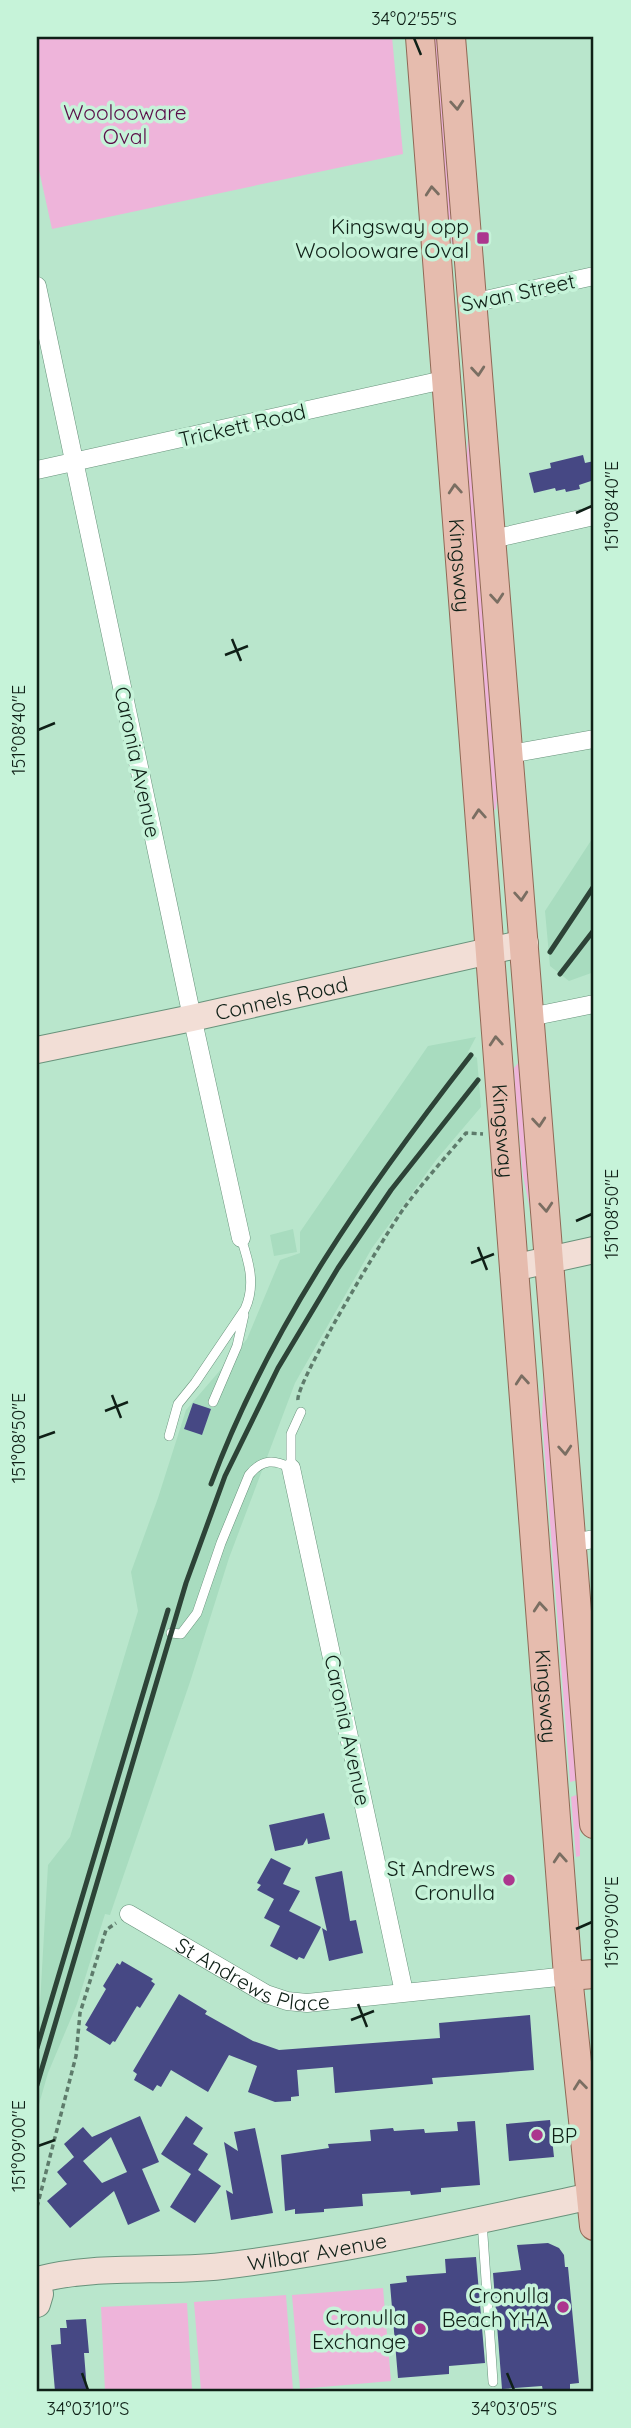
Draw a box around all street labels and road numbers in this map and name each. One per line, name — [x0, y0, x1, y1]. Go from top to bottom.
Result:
street label: Swan Street — [459, 267, 577, 317]
street label: Trickett Road — [176, 398, 308, 452]
street label: Kingsway — [444, 518, 477, 613]
street label: Caronia Avenue — [109, 684, 167, 840]
street label: Connels Road — [213, 970, 350, 1025]
street label: Kingsway — [487, 1083, 520, 1179]
street label: Kingsway — [530, 1648, 563, 1744]
street label: Caronia Avenue — [319, 1652, 377, 1808]
street label: St Andrews Place — [171, 1931, 331, 2016]
street label: Wilbar Avenue — [246, 2227, 389, 2276]

